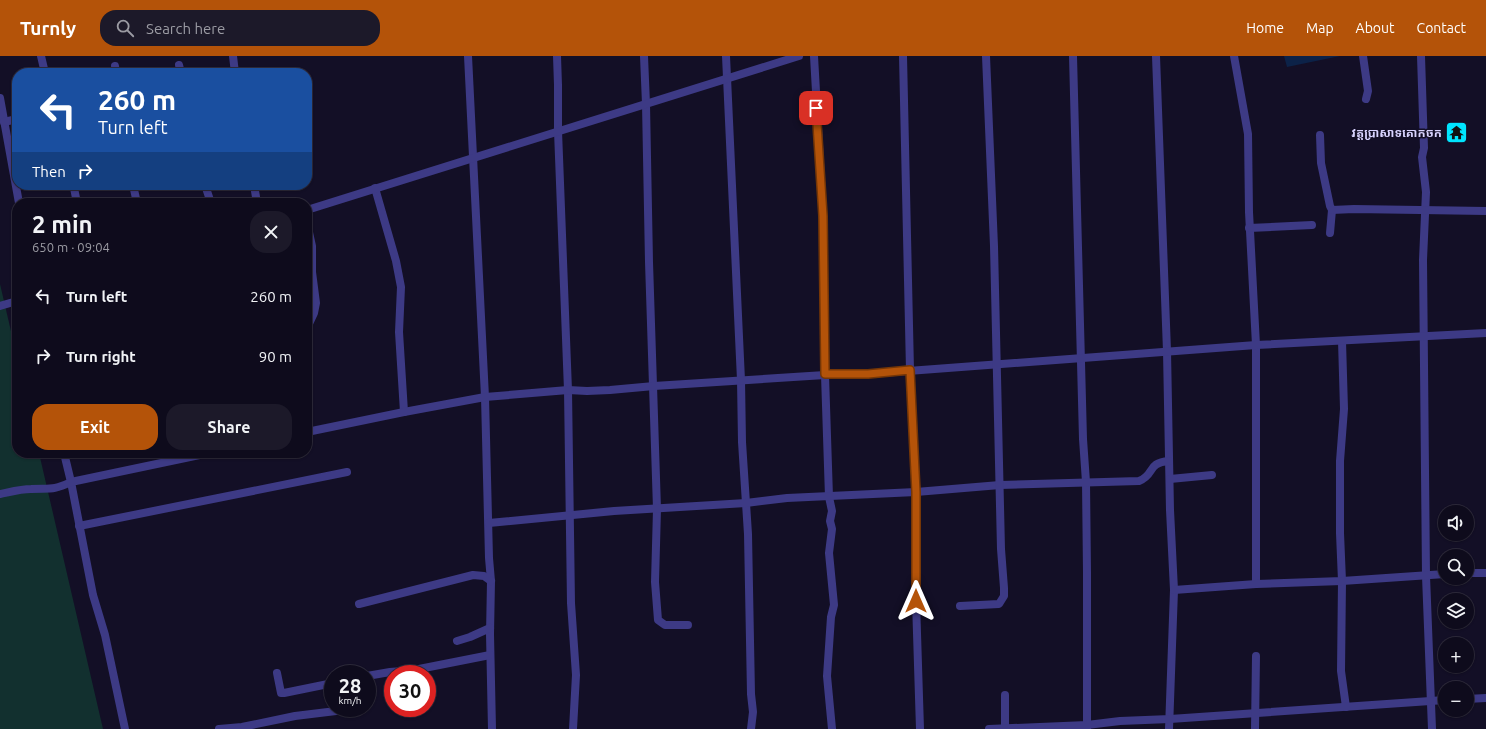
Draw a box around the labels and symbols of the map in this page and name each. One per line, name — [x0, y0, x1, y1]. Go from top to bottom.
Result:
pin — [799, 91, 833, 125]
temple icon: វត្តប្រាសាទគោកចក — [1444, 120, 1470, 146]
place label: វត្តប្រាសាទគោកចក — [1351, 126, 1442, 140]
position arrow — [895, 580, 937, 622]
speed limit sign: 30 — [384, 665, 436, 717]

